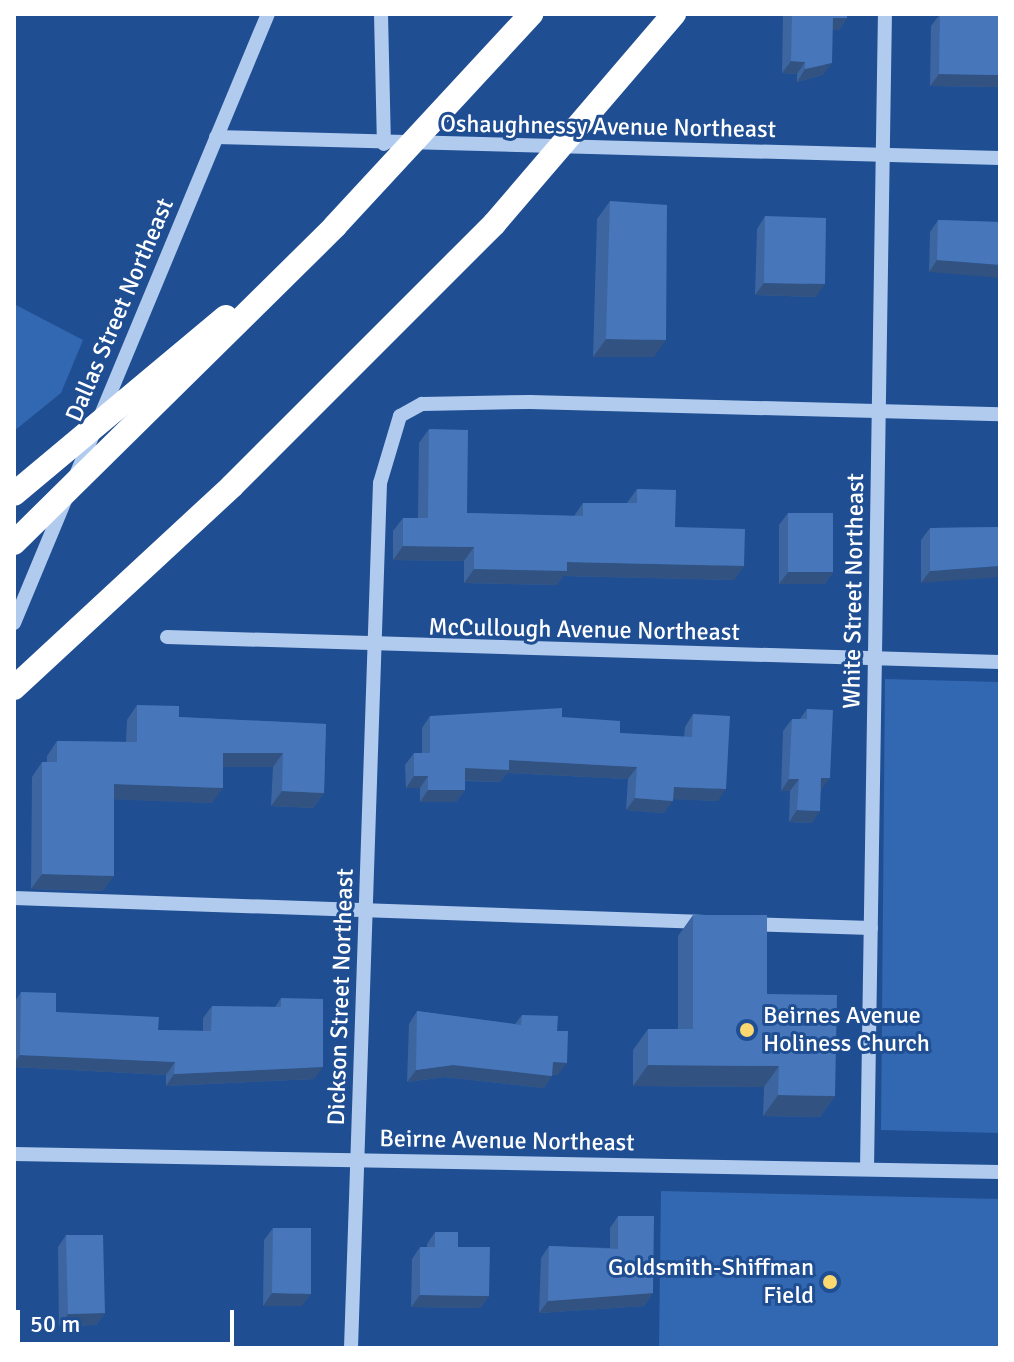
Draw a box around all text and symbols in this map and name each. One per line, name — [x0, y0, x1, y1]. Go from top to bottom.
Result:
street label: Oshaughnessy Avenue Northeast — [440, 110, 776, 144]
street label: Dallas Street Northeast — [60, 194, 180, 426]
street label: White Street Northeast — [838, 473, 870, 709]
street label: McCullough Avenue Northeast — [428, 613, 740, 647]
street label: Dickson Street Northeast — [322, 868, 360, 1126]
place label: Beirnes Avenue Holiness Church — [763, 1002, 930, 1058]
marker: Beirnes Avenue Holiness Church — [738, 1021, 756, 1039]
street label: Beirne Avenue Northeast — [379, 1124, 635, 1158]
place label: Goldsmith-Shiffman Field — [608, 1254, 814, 1310]
marker: Goldsmith-Shiffman Field — [821, 1273, 839, 1291]
scale bar — [20, 1294, 238, 1344]
text: 50 m — [30, 1309, 80, 1339]

